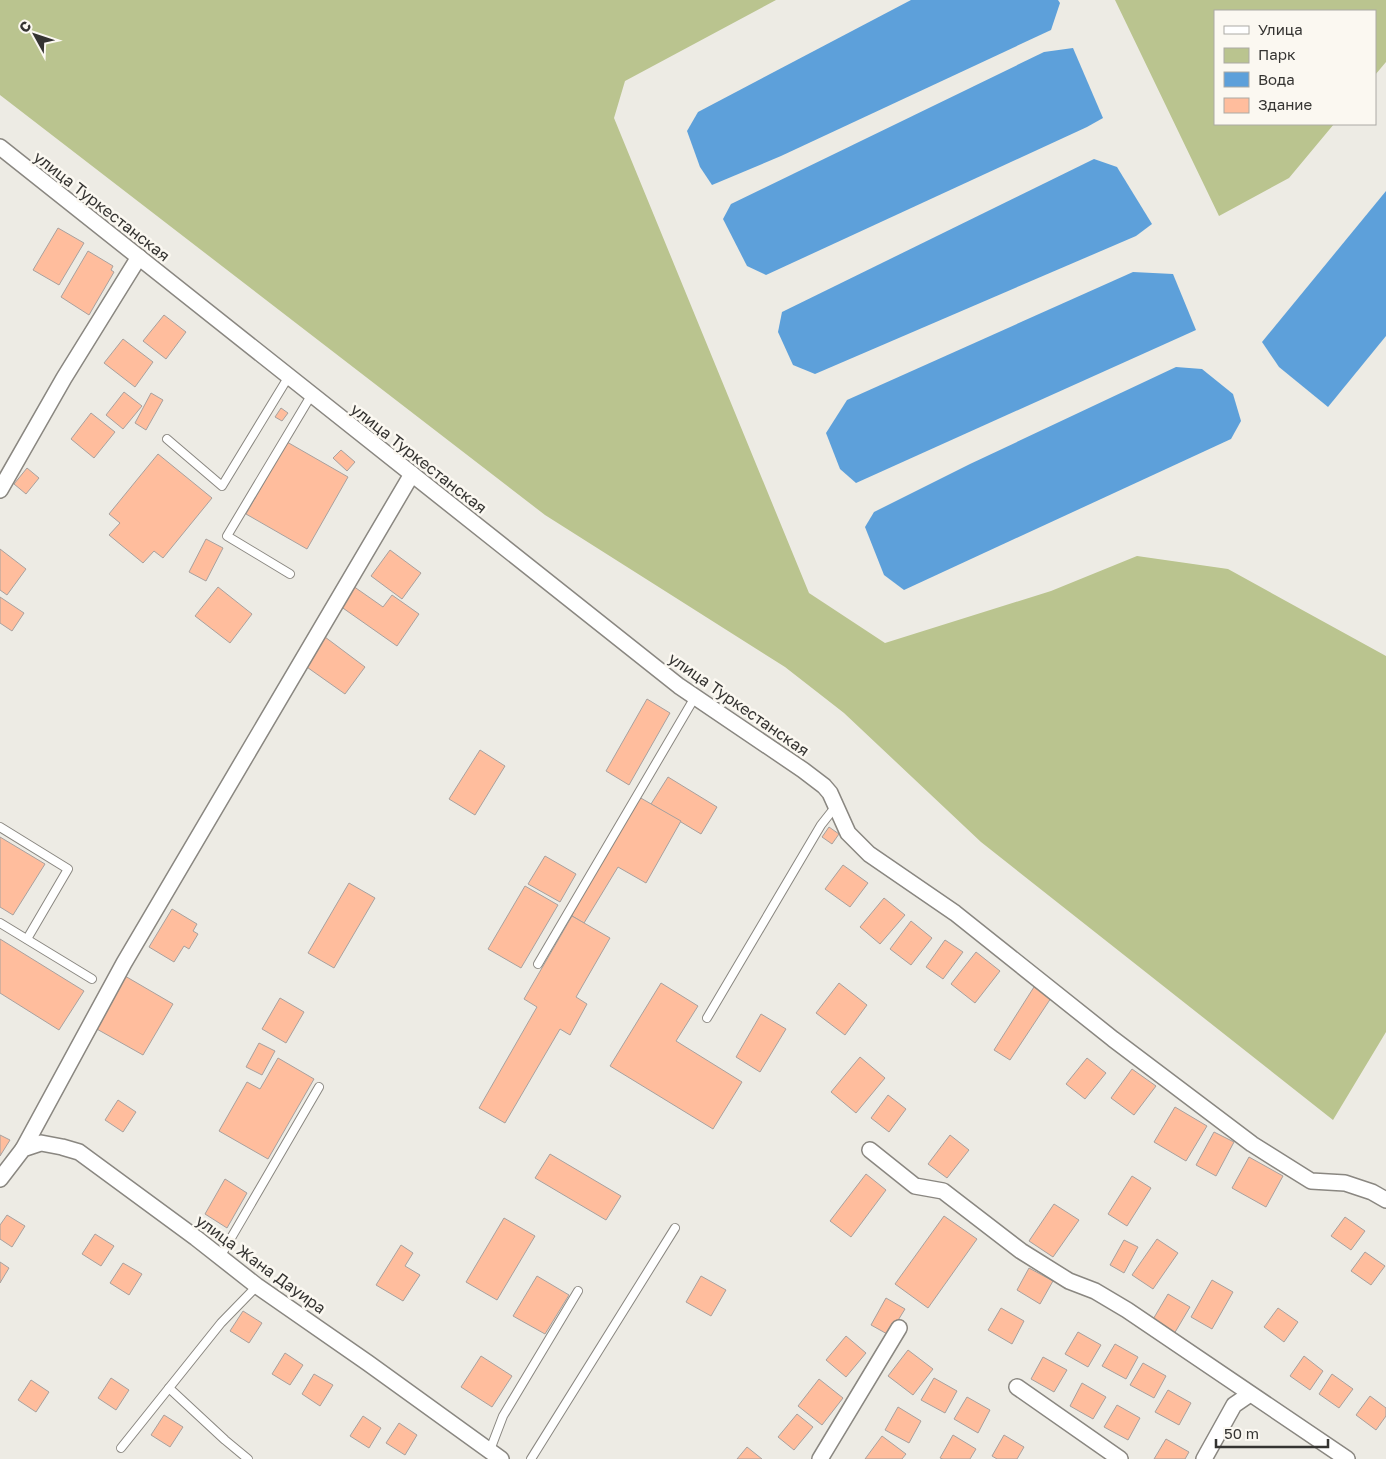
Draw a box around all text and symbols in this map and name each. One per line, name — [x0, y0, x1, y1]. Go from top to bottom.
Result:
north arrow — [10, 10, 60, 60]
legend — [1214, 10, 1376, 125]
text: С — [15, 17, 34, 36]
text: Улица — [1258, 20, 1303, 38]
text: Парк — [1258, 45, 1296, 63]
text: Вода — [1258, 70, 1295, 88]
text: Здание — [1258, 95, 1312, 113]
street label: улица Туркестанская — [30, 147, 174, 265]
street label: улица Туркестанская — [347, 399, 491, 517]
street label: улица Туркестанская — [665, 648, 813, 760]
street label: улица Жана Дауира — [192, 1210, 330, 1318]
scale bar — [1216, 1416, 1328, 1448]
text: 50 m — [1224, 1424, 1259, 1442]

